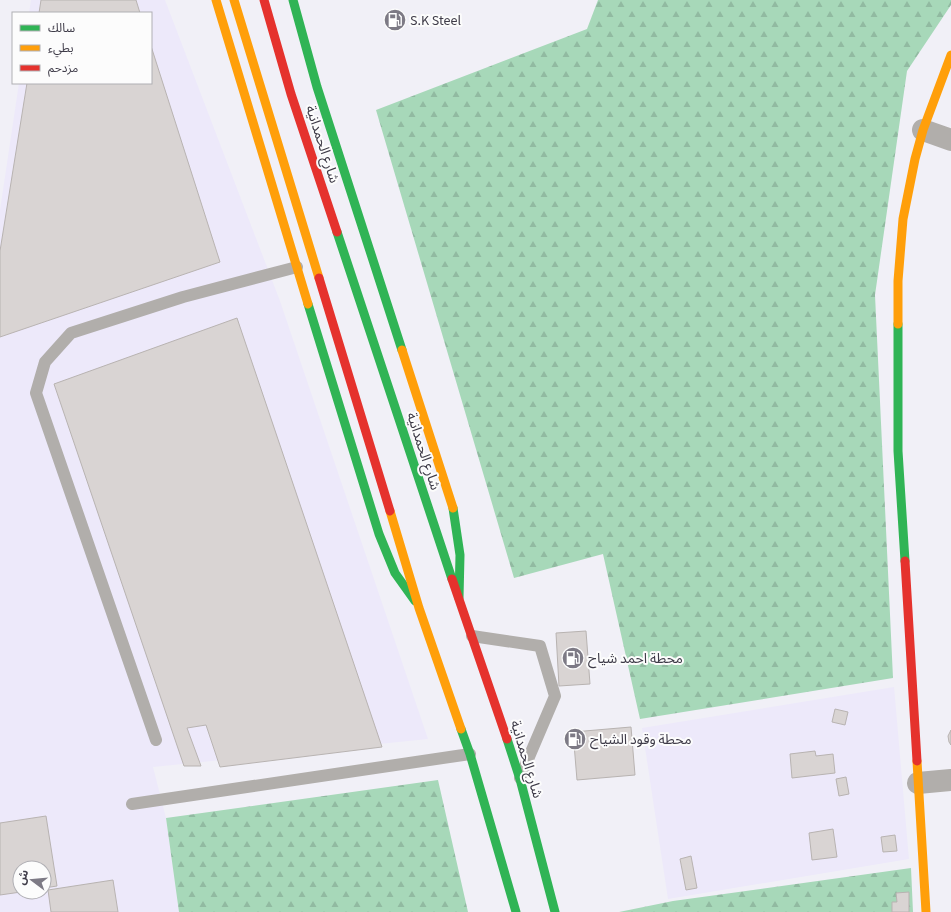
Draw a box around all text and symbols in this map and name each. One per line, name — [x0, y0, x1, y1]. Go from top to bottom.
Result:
fuel station icon: S.K Steel — [382, 7, 408, 33]
place label: S.K Steel — [410, 11, 461, 31]
legend — [12, 12, 152, 84]
text: سالك — [48, 20, 75, 37]
text: بطيء — [48, 40, 74, 58]
text: مزدحم — [48, 60, 78, 77]
street label: شارع الحمدانية — [300, 103, 344, 186]
street label: شارع الحمدانية — [401, 410, 445, 493]
fuel station icon: محطة احمد شياح — [560, 645, 586, 671]
place label: محطة احمد شياح — [588, 649, 683, 669]
street label: شارع الحمدانية — [505, 718, 547, 801]
fuel station icon: محطة وقود الشياح — [562, 726, 588, 752]
place label: محطة وقود الشياح — [590, 730, 692, 750]
north arrow — [12, 860, 52, 900]
text: ش — [14, 868, 32, 887]

